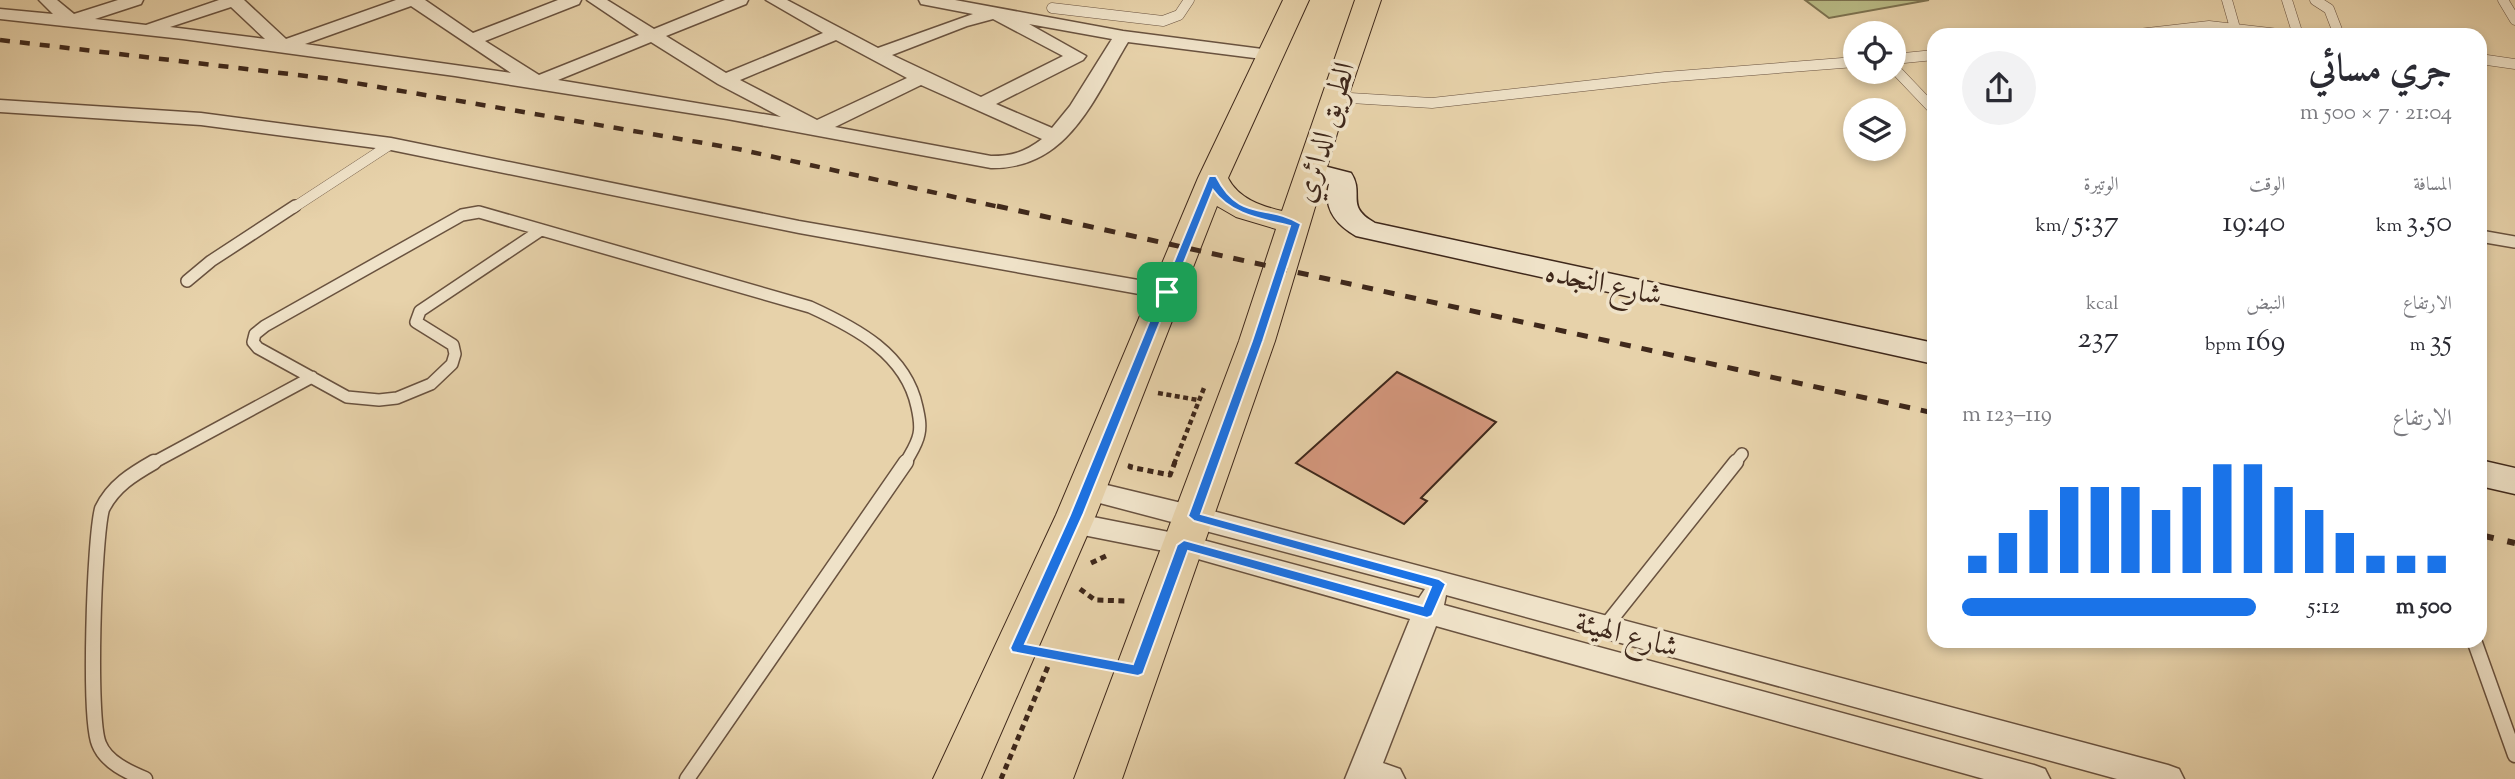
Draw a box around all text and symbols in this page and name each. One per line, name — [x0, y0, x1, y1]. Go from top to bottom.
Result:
map controls — [1843, 21, 1906, 161]
button: locate — [1843, 21, 1906, 84]
text: جري مسائي — [2309, 44, 2452, 98]
button: share — [1962, 51, 2036, 125]
street label: الطريق الدائري — [1285, 57, 1368, 208]
text: 21:04 · 7 × 500 m — [2300, 97, 2452, 130]
button: layers — [1843, 98, 1906, 161]
text: الوتيرة — [2084, 172, 2119, 199]
text: الوقت — [2249, 172, 2285, 199]
text: المسافة — [2413, 172, 2452, 199]
text: 5:37 — [2073, 202, 2119, 245]
text: 19:40 — [2222, 202, 2285, 245]
text: 3.50 — [2406, 202, 2452, 245]
text: /km — [2035, 213, 2073, 240]
text: km — [2376, 213, 2406, 240]
street label: شارع النجده — [1541, 252, 1666, 320]
pin — [1137, 262, 1197, 322]
icon: arrive — [1148, 273, 1186, 311]
text: kcal — [2086, 291, 2119, 318]
text: النبض — [2246, 291, 2285, 318]
text: الارتفاع — [2403, 291, 2452, 318]
text: 237 — [2077, 318, 2119, 361]
text: 169 — [2246, 321, 2285, 364]
text: 35 — [2430, 321, 2452, 364]
text: bpm — [2205, 332, 2246, 359]
text: m — [2410, 332, 2430, 359]
text: 119–123 m — [1962, 399, 2052, 432]
text: الارتفاع — [2392, 403, 2452, 436]
text: 5:12 — [2308, 591, 2340, 624]
text: 500 m — [2396, 591, 2452, 624]
street label: شارع الهيئة — [1570, 602, 1683, 672]

